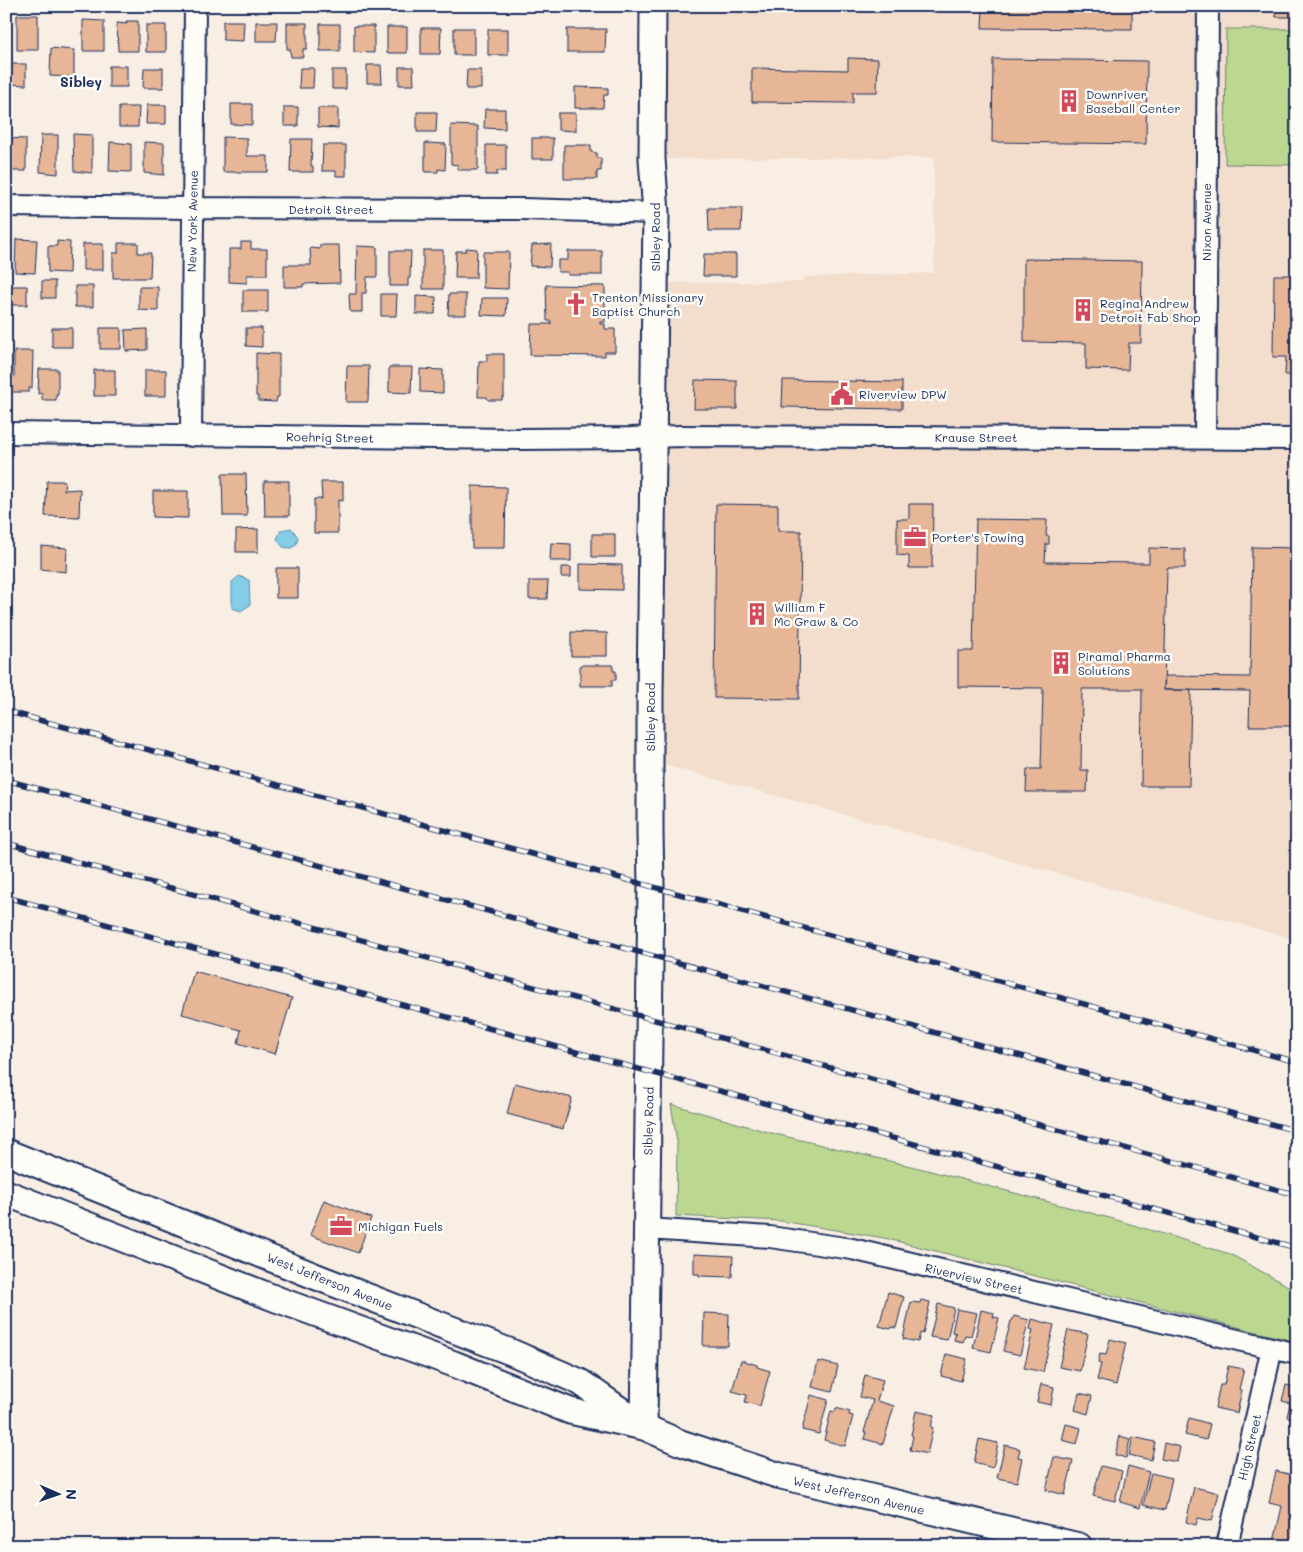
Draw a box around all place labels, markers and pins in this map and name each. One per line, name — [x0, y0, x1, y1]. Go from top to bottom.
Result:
place label: Downriver Baseball Center — [1086, 86, 1181, 116]
building icon: Downriver Baseball Center — [1056, 88, 1082, 114]
place label: Trenton Missionary Baptist Church — [592, 289, 704, 319]
church icon: Trenton Missionary Baptist Church — [563, 291, 589, 317]
place label: Regina Andrew Detroit Fab Shop — [1100, 295, 1201, 325]
building icon: Regina Andrew Detroit Fab Shop — [1070, 297, 1096, 323]
public building icon: Riverview DPW — [829, 381, 855, 407]
place label: Riverview DPW — [859, 386, 947, 402]
office icon: Porter's Towing — [902, 524, 928, 550]
place label: Porter's Towing — [932, 529, 1024, 545]
place label: William F Mc Graw & Co — [774, 599, 858, 629]
building icon: William F Mc Graw & Co — [744, 601, 770, 627]
place label: Piramal Pharma Solutions — [1078, 648, 1171, 678]
building icon: Piramal Pharma Solutions — [1048, 650, 1074, 676]
office icon: Michigan Fuels — [328, 1213, 354, 1239]
place label: Michigan Fuels — [358, 1218, 443, 1234]

